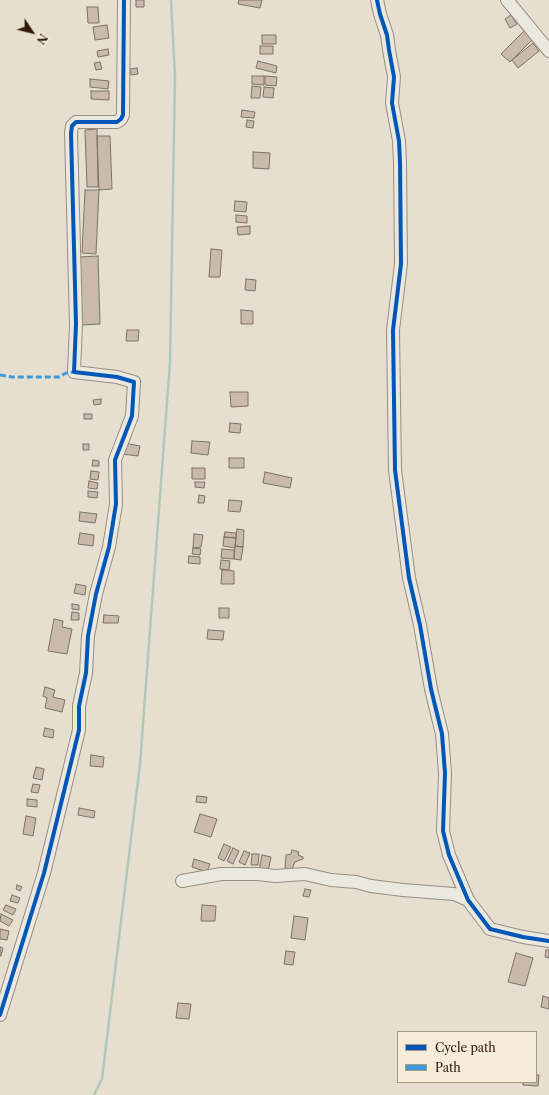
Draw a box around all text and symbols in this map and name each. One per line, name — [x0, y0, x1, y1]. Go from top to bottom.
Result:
north arrow — [12, 12, 52, 52]
text: N — [33, 31, 50, 47]
legend — [397, 1031, 537, 1083]
text: Cycle path — [435, 1040, 496, 1055]
text: Path — [435, 1060, 461, 1075]

